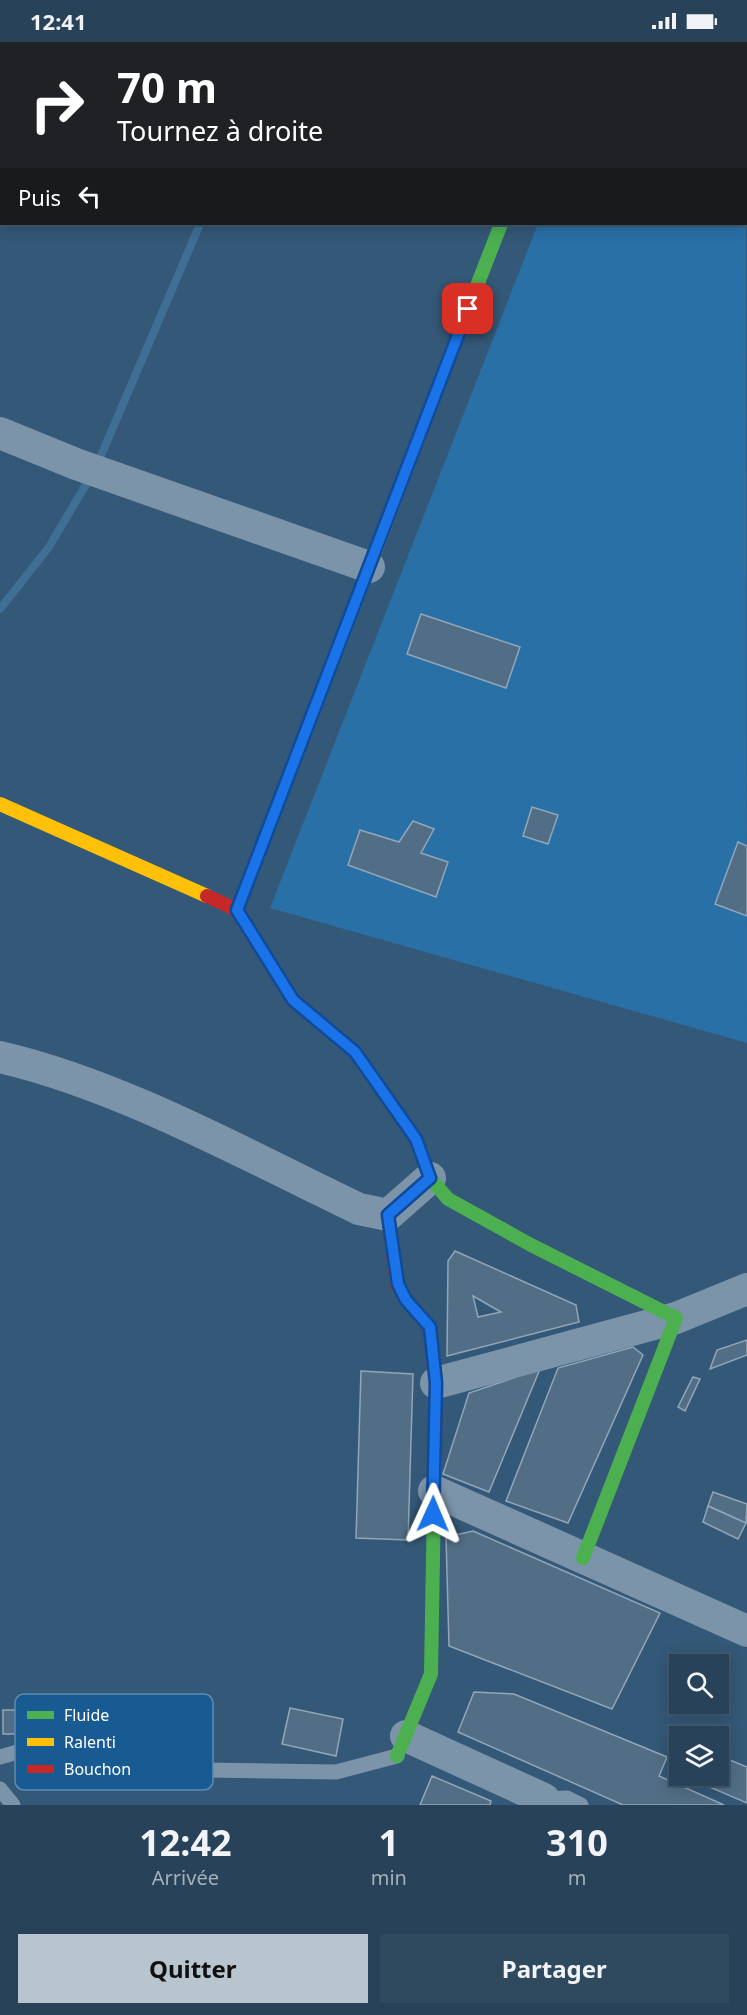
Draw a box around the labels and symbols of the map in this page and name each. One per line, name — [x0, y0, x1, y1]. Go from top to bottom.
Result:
pin — [442, 283, 493, 334]
position arrow — [401, 1482, 465, 1546]
legend — [15, 1694, 213, 1790]
text: Fluide — [64, 1704, 109, 1726]
text: Ralenti — [64, 1731, 116, 1753]
text: Bouchon — [64, 1758, 131, 1780]

